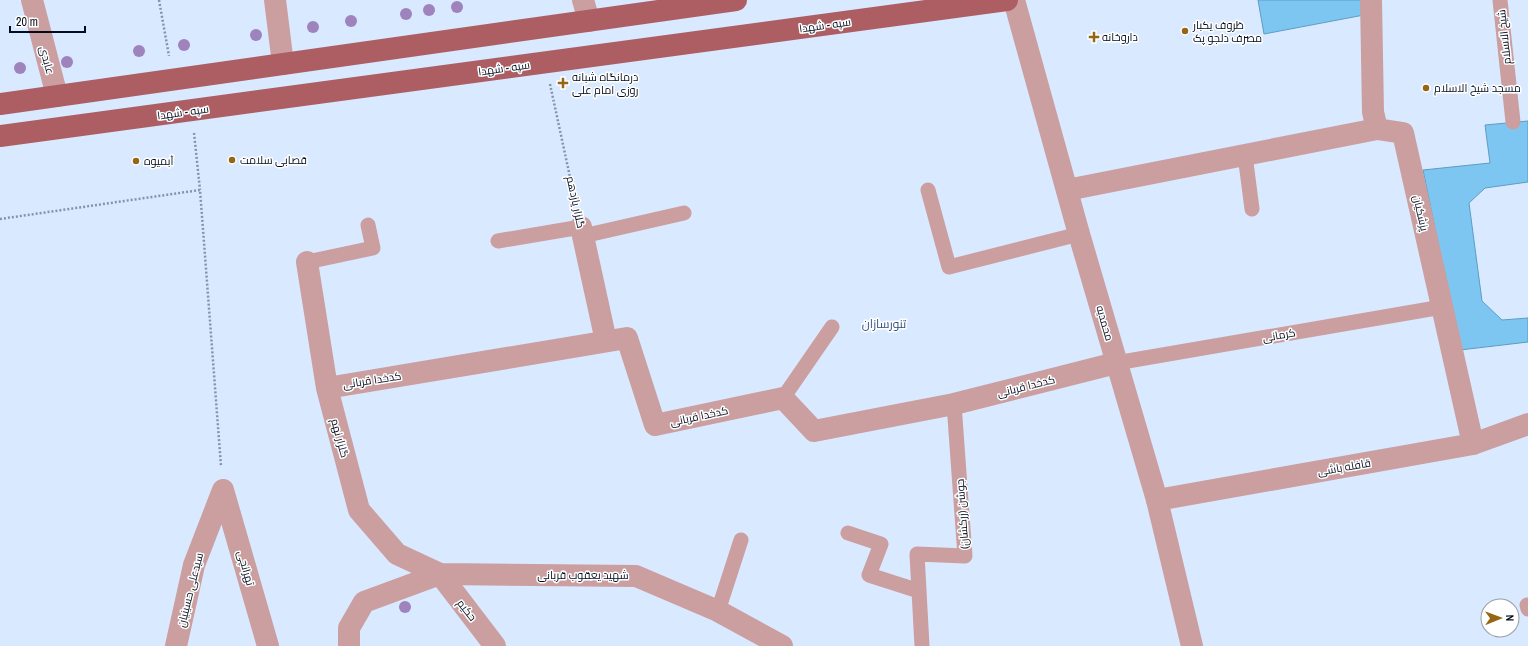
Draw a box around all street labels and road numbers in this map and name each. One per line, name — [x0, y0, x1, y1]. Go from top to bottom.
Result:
street label: شیخ الاسلام — [1494, 9, 1515, 65]
street label: سپه - شهدا — [798, 14, 852, 36]
street label: عابدی — [37, 44, 57, 76]
street label: سپه - شهدا — [477, 57, 531, 79]
street label: سپه - شهدا — [156, 101, 210, 123]
street label: گلزار یازدهم — [563, 175, 588, 230]
street label: پزشکیان — [1410, 194, 1432, 232]
street label: محمدیه — [1093, 304, 1117, 342]
street label: کرمانی — [1261, 325, 1297, 345]
street label: کدخدا قربانی — [342, 368, 402, 392]
street label: کدخدا قربانی — [996, 372, 1056, 400]
street label: کدخدا قربانی — [669, 403, 729, 429]
street label: گلزار نهم — [327, 417, 352, 459]
street label: قافله باشی — [1316, 455, 1372, 479]
street label: جوشن (زرکشان) — [953, 478, 971, 550]
street label: تهرانچی — [234, 549, 258, 587]
street label: سیدعلی حسینیان — [174, 551, 206, 629]
street label: شهید یعقوب قربانی — [537, 568, 629, 582]
street label: حکیم — [453, 596, 480, 624]

